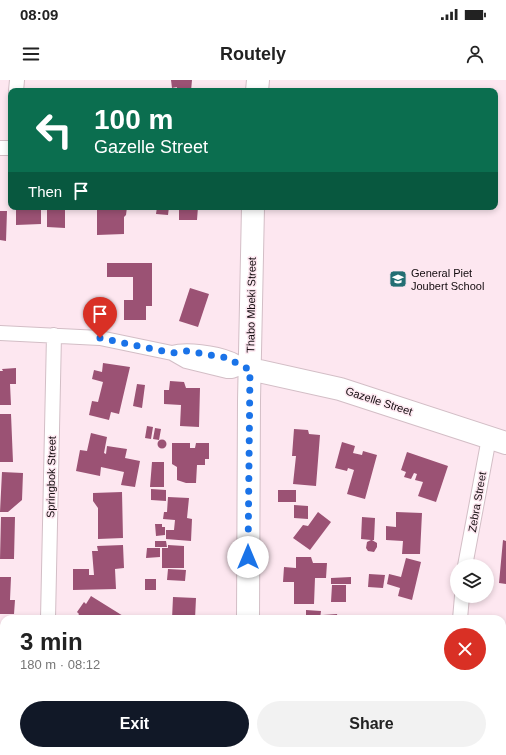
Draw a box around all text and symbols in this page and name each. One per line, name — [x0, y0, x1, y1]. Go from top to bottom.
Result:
text: 08:09 — [20, 6, 58, 23]
icon: menu — [20, 43, 42, 65]
icon: person — [464, 43, 486, 65]
text: Routely — [220, 44, 286, 64]
icon: left — [28, 104, 80, 156]
text: 100 m — [94, 104, 173, 135]
text: Gazelle Street — [94, 137, 208, 157]
icon: arrive — [70, 180, 92, 202]
text: Then — [28, 183, 62, 200]
street label: Thabo Mbeki Street — [244, 257, 258, 353]
place label: General Piet Joubert School — [411, 267, 484, 292]
school or university icon: General Piet Joubert School — [388, 269, 408, 289]
pin — [83, 297, 117, 338]
icon: arrive — [89, 303, 111, 325]
street label: Gazelle Street — [344, 385, 414, 417]
street label: Springbok Street — [44, 436, 58, 518]
street label: Zebra Street — [466, 471, 488, 533]
position arrow — [227, 536, 269, 578]
map controls — [450, 559, 494, 603]
button: layers — [450, 559, 494, 603]
text: 3 min — [20, 628, 83, 655]
button: close — [444, 628, 486, 670]
text: 180 m · 08:12 — [20, 657, 100, 672]
button: Exit — [20, 701, 249, 747]
button: Share — [257, 701, 486, 747]

